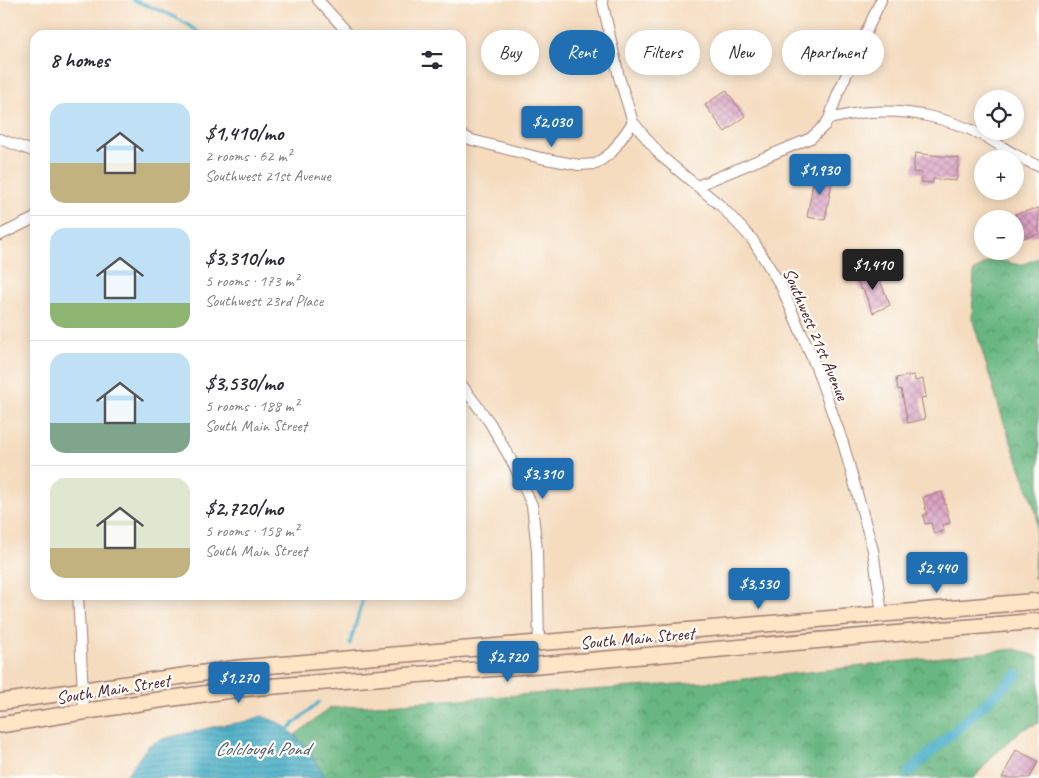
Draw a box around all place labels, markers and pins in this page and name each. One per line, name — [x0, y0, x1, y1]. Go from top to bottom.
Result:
pin: $2,030 — [511, 106, 593, 148]
pin: $1,930 — [779, 154, 861, 196]
pin: $1,410 — [832, 248, 914, 291]
pin: $3,310 — [502, 458, 584, 500]
pin: $2,440 — [896, 552, 978, 594]
pin: $3,530 — [718, 568, 800, 610]
pin: $2,720 — [467, 640, 549, 683]
pin: $1,270 — [198, 662, 280, 704]

